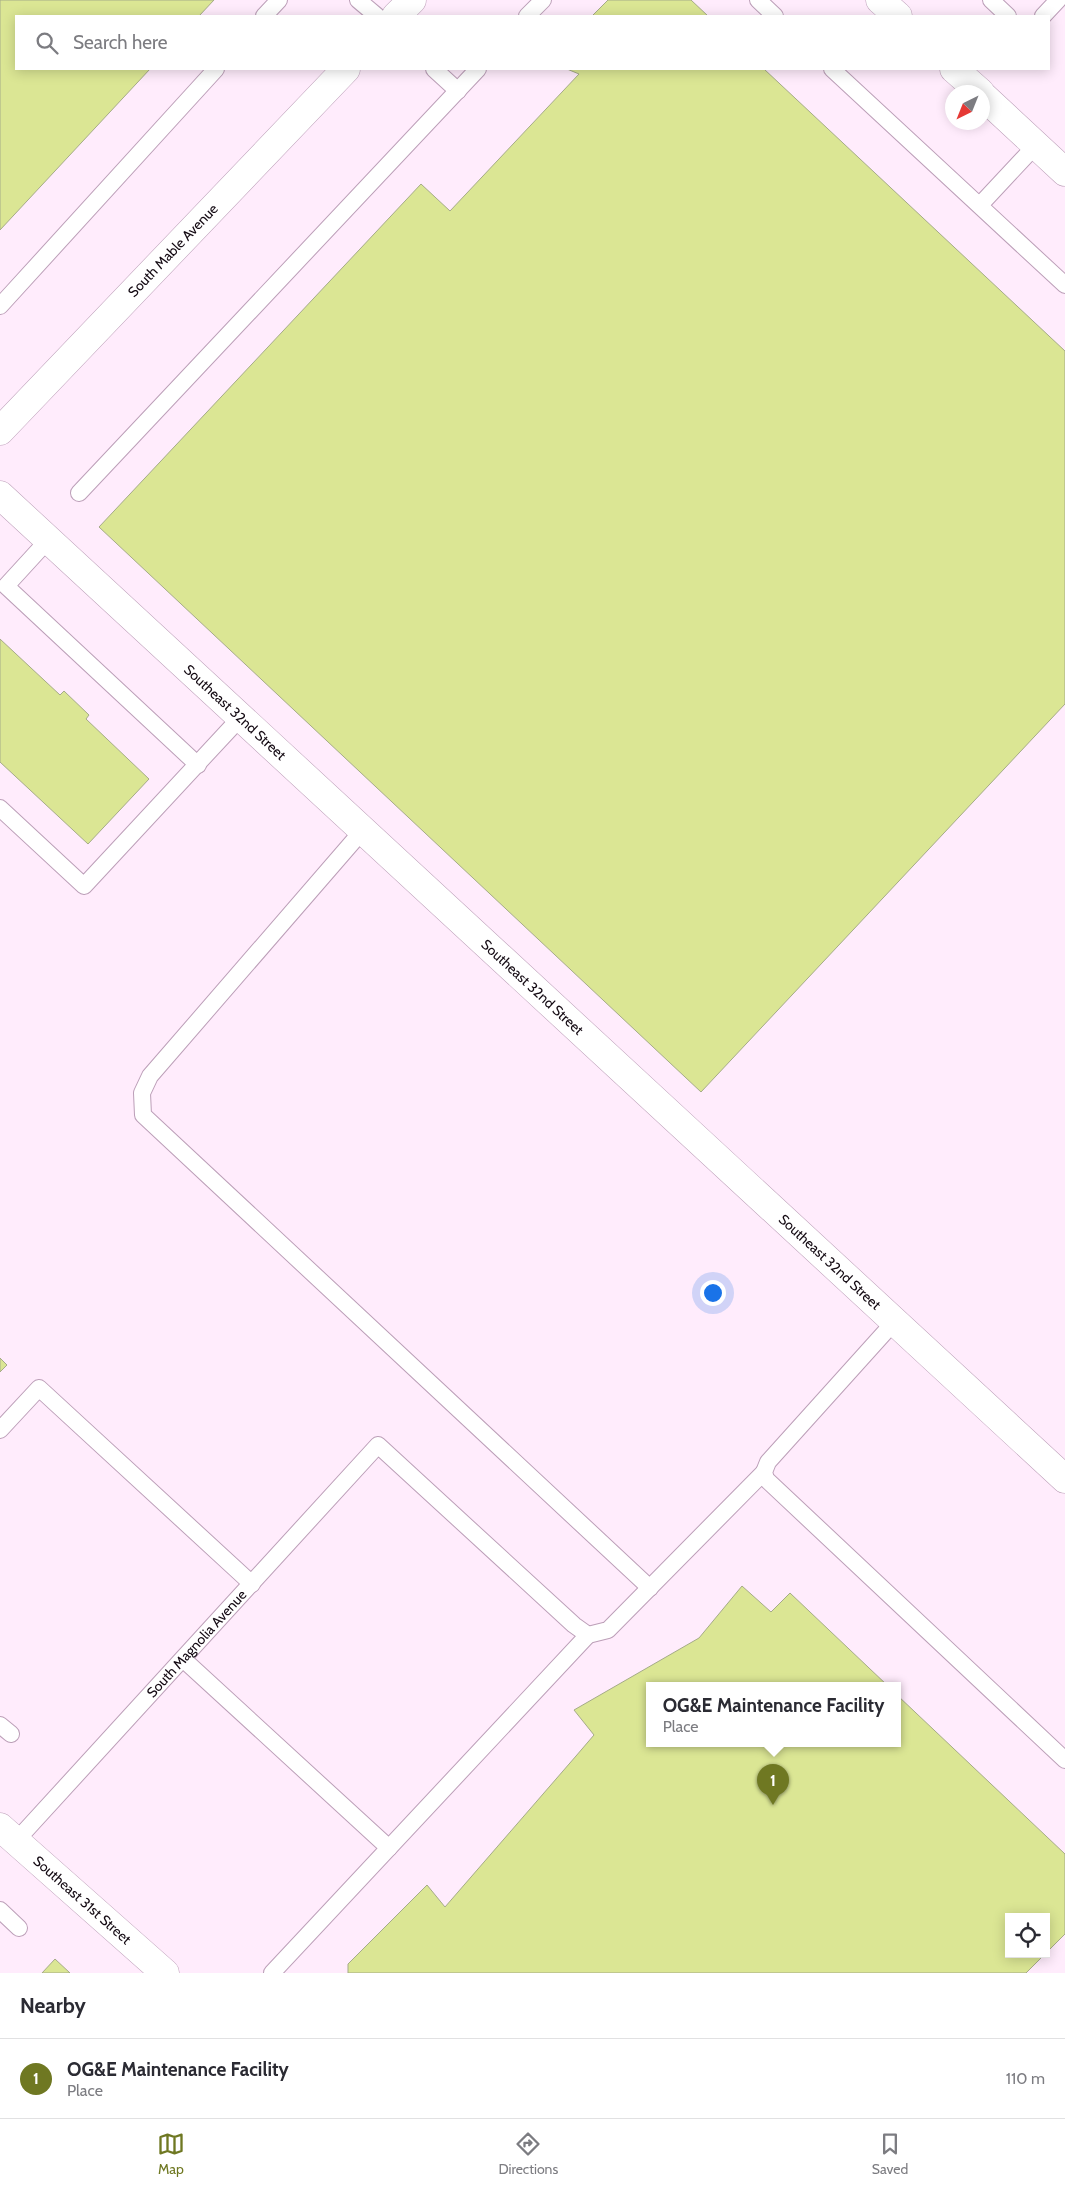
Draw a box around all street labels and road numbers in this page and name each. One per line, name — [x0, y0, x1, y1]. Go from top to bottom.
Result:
street label: South Mable Avenue — [124, 200, 222, 301]
street label: Southeast 32nd Street — [180, 660, 290, 764]
street label: Southeast 32nd Street — [478, 935, 588, 1039]
street label: Southeast 32nd Street — [775, 1210, 885, 1314]
street label: South Magnolia Avenue — [143, 1586, 250, 1701]
street label: Southeast 31st Street — [30, 1852, 135, 1948]

